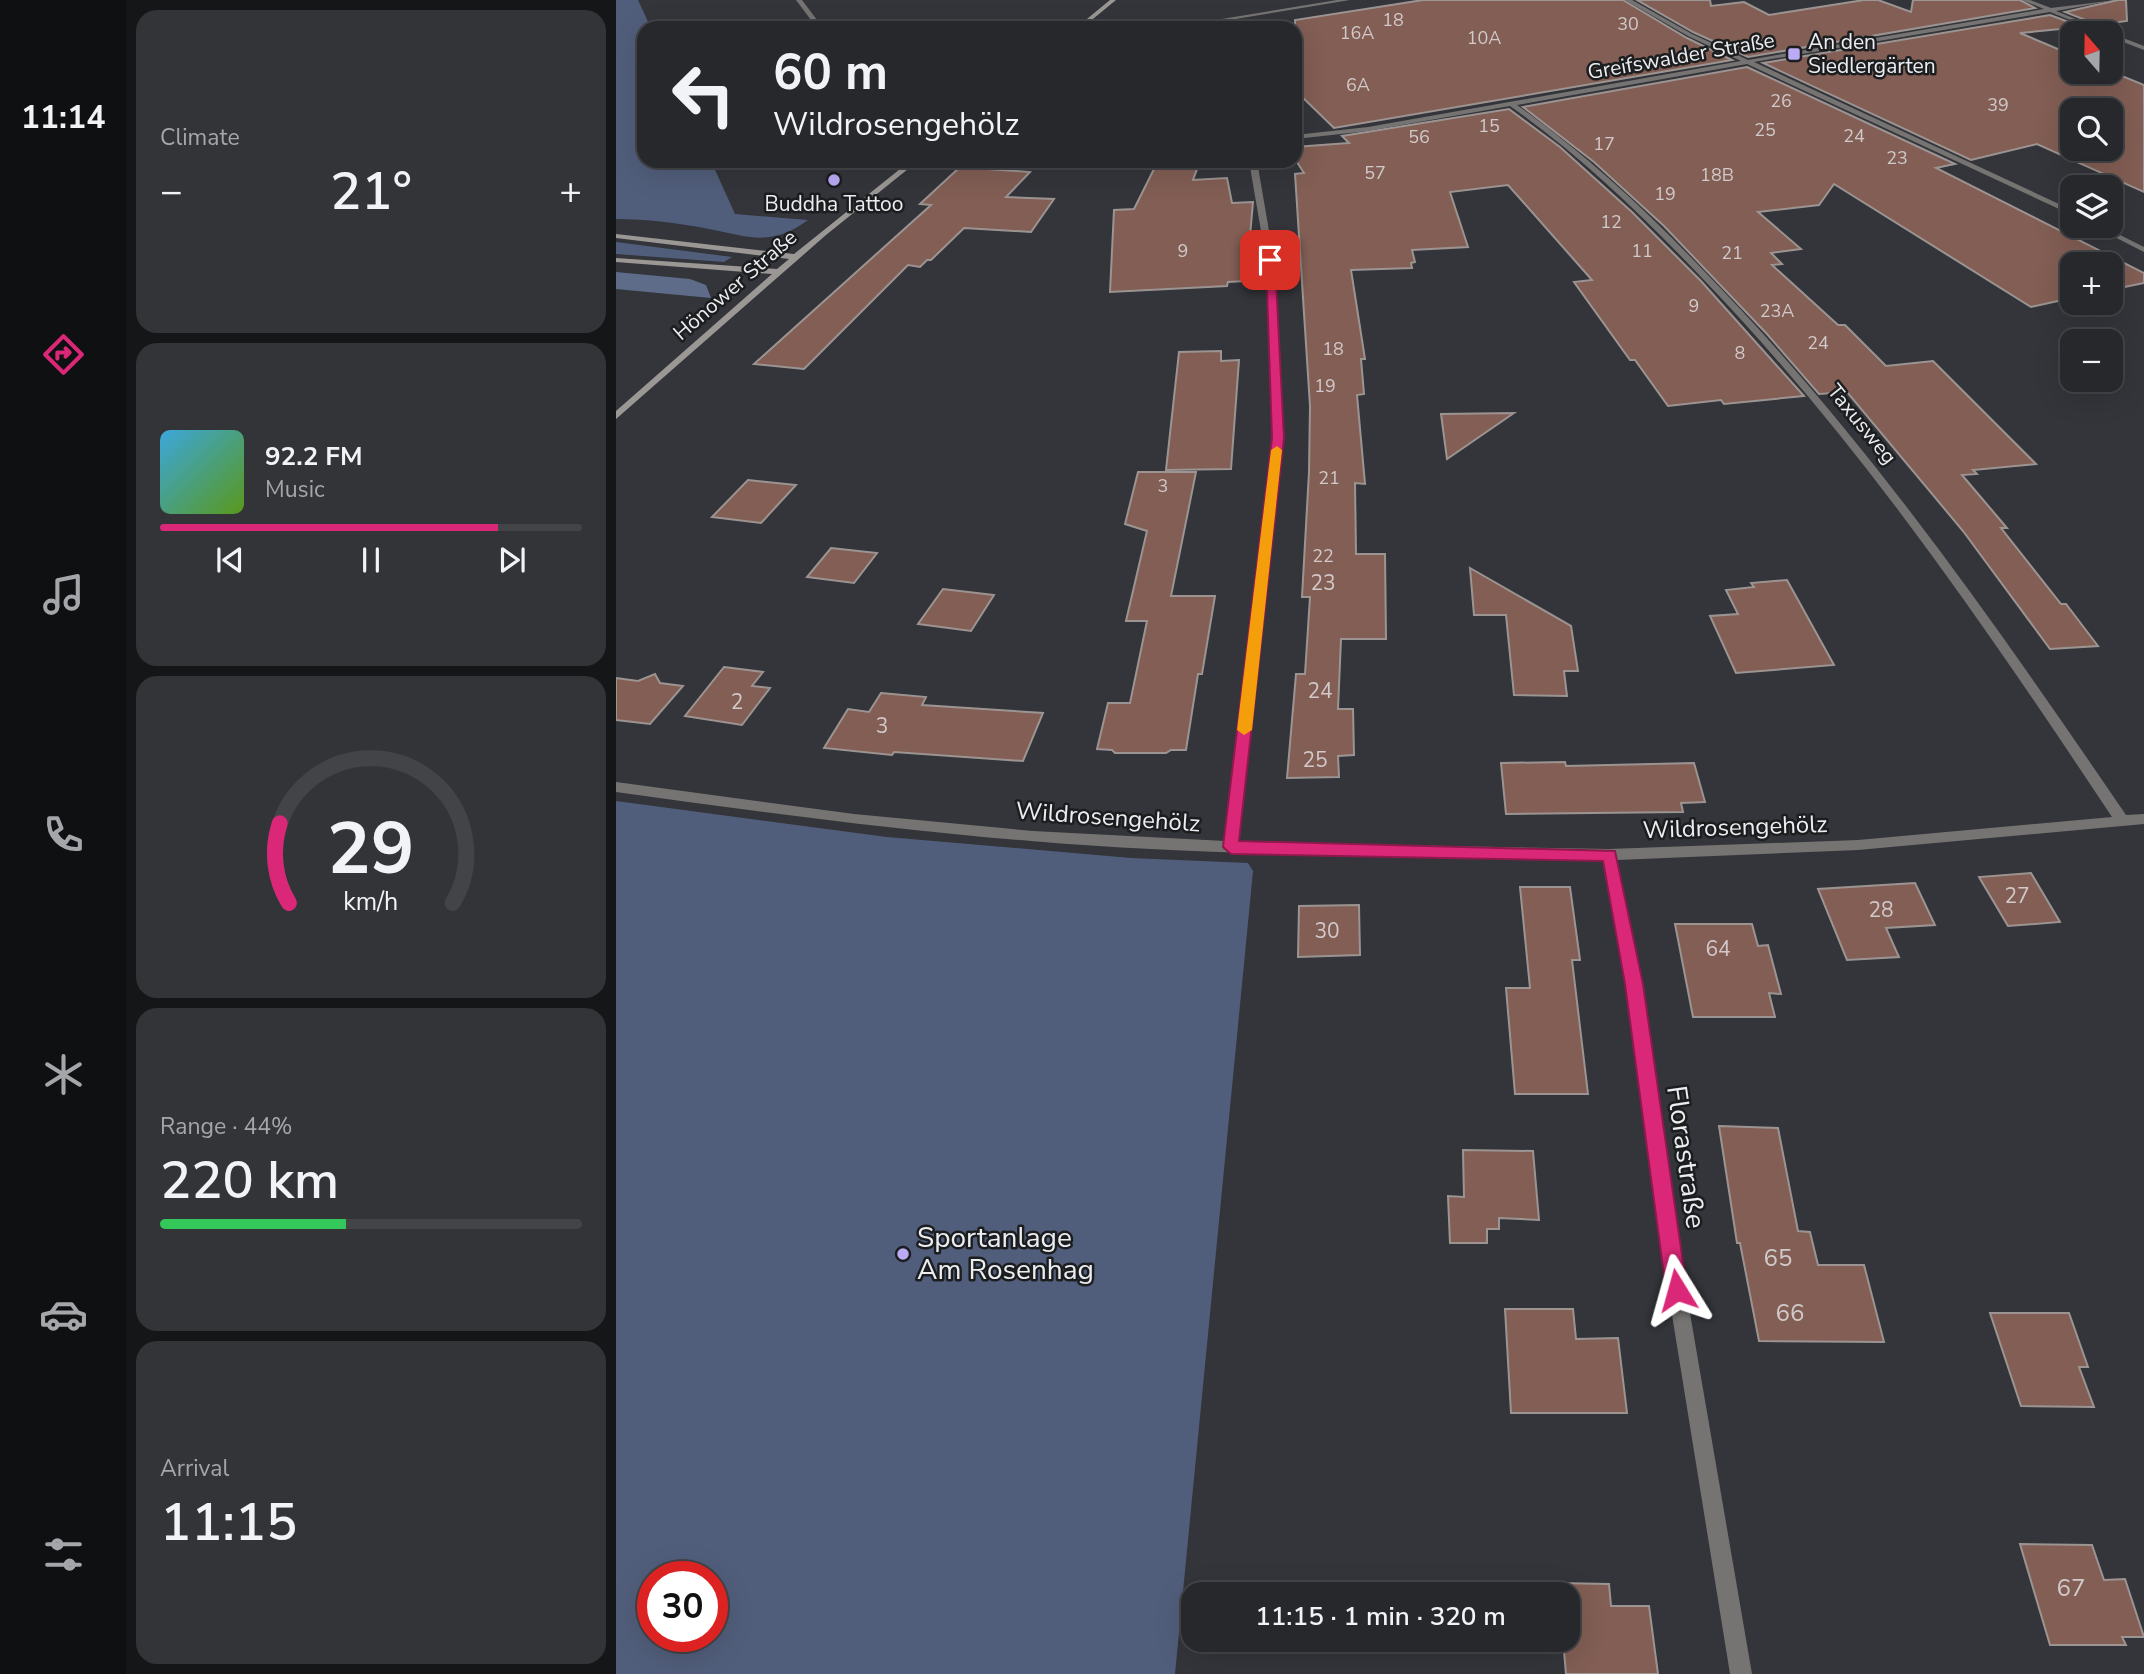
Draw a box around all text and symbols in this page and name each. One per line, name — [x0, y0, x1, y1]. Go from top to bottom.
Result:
house number: 18 — [1382, 8, 1404, 32]
house number: 30 — [1617, 12, 1639, 36]
house number: 16A — [1340, 21, 1374, 45]
north arrow — [2060, 21, 2123, 84]
map controls — [2060, 21, 2123, 392]
house number: 10A — [1467, 26, 1501, 50]
street label: Greifswalder Straße — [1585, 26, 1777, 86]
place label: An den Siedlergärten — [1808, 28, 1936, 80]
text: 60 m — [773, 39, 888, 106]
marker: An den Siedlergärten — [1786, 46, 1802, 62]
icon: left — [658, 49, 749, 140]
house number: 6A — [1346, 73, 1370, 97]
house number: 26 — [1770, 89, 1792, 113]
house number: 39 — [1987, 93, 2009, 117]
text: 11:14 — [21, 96, 105, 139]
button: search — [2060, 98, 2123, 161]
text: Wildrosengehölz — [773, 103, 1019, 146]
house number: 15 — [1478, 114, 1500, 138]
house number: 25 — [1754, 118, 1776, 142]
text: Climate — [160, 122, 240, 153]
house number: 24 — [1843, 124, 1865, 148]
house number: 56 — [1408, 125, 1430, 149]
house number: 17 — [1593, 132, 1615, 156]
house number: 23 — [1886, 146, 1908, 170]
text: 21° — [330, 156, 412, 227]
house number: 57 — [1364, 161, 1386, 185]
house number: 18B — [1700, 163, 1734, 187]
text: − — [160, 166, 183, 217]
text: + — [559, 166, 582, 217]
marker: Buddha Tattoo — [826, 172, 842, 188]
button: layers — [2060, 175, 2123, 238]
house number: 19 — [1654, 182, 1676, 206]
place label: Buddha Tattoo — [765, 190, 903, 218]
house number: 12 — [1600, 210, 1622, 234]
street label: Hönower Straße — [667, 223, 803, 347]
pin — [1240, 230, 1300, 290]
house number: 9 — [1178, 239, 1188, 263]
house number: 11 — [1631, 239, 1653, 263]
icon: arrive — [1251, 241, 1289, 279]
house number: 21 — [1721, 241, 1743, 265]
button: + — [2060, 252, 2123, 315]
house number: 9 — [1689, 294, 1699, 318]
house number: 23A — [1760, 299, 1794, 323]
button: − — [2060, 329, 2123, 392]
icon: directions — [39, 330, 88, 379]
house number: 24 — [1807, 331, 1829, 355]
house number: 18 — [1322, 337, 1344, 361]
house number: 8 — [1735, 341, 1745, 365]
house number: 19 — [1314, 374, 1336, 398]
street label: Taxusweg — [1821, 378, 1903, 470]
text: 92.2 FM — [265, 439, 362, 474]
house number: 21 — [1318, 466, 1340, 490]
text: Music — [265, 474, 325, 505]
house number: 3 — [1158, 474, 1168, 498]
icon: previous — [211, 541, 249, 579]
icon: pause — [352, 541, 390, 579]
icon: next — [493, 541, 531, 579]
house number: 22 — [1312, 544, 1334, 568]
house number: 23 — [1310, 569, 1336, 597]
icon: music — [39, 570, 88, 619]
house number: 24 — [1307, 677, 1333, 705]
house number: 2 — [731, 688, 743, 716]
house number: 3 — [876, 712, 888, 740]
house number: 25 — [1302, 746, 1328, 774]
street label: Wildrosengehölz — [1015, 795, 1201, 839]
text: 29 — [327, 799, 415, 899]
street label: Wildrosengehölz — [1642, 808, 1828, 846]
icon: phone — [39, 810, 88, 859]
house number: 27 — [2004, 882, 2030, 910]
text: km/h — [343, 885, 399, 919]
house number: 28 — [1868, 896, 1894, 924]
house number: 30 — [1314, 917, 1340, 945]
house number: 64 — [1705, 935, 1731, 963]
icon: climate — [39, 1050, 88, 1099]
street label: Florastraße — [1657, 1083, 1715, 1231]
text: Range · 44% — [160, 1111, 292, 1142]
text: 220 km — [160, 1145, 339, 1216]
place label: Sportanlage Am Rosenhag — [917, 1219, 1094, 1289]
house number: 65 — [1764, 1242, 1792, 1274]
marker: Sportanlage Am Rosenhag — [895, 1246, 911, 1262]
position arrow — [1640, 1253, 1714, 1327]
icon: car — [39, 1290, 88, 1339]
house number: 66 — [1776, 1297, 1804, 1329]
text: Arrival — [160, 1453, 229, 1484]
text: 11:15 — [160, 1487, 297, 1558]
icon: filters — [39, 1530, 88, 1579]
speed limit sign: 30 — [637, 1561, 728, 1652]
house number: 67 — [2057, 1572, 2085, 1604]
text: 11:15 · 1 min · 320 m — [1255, 1599, 1506, 1634]

